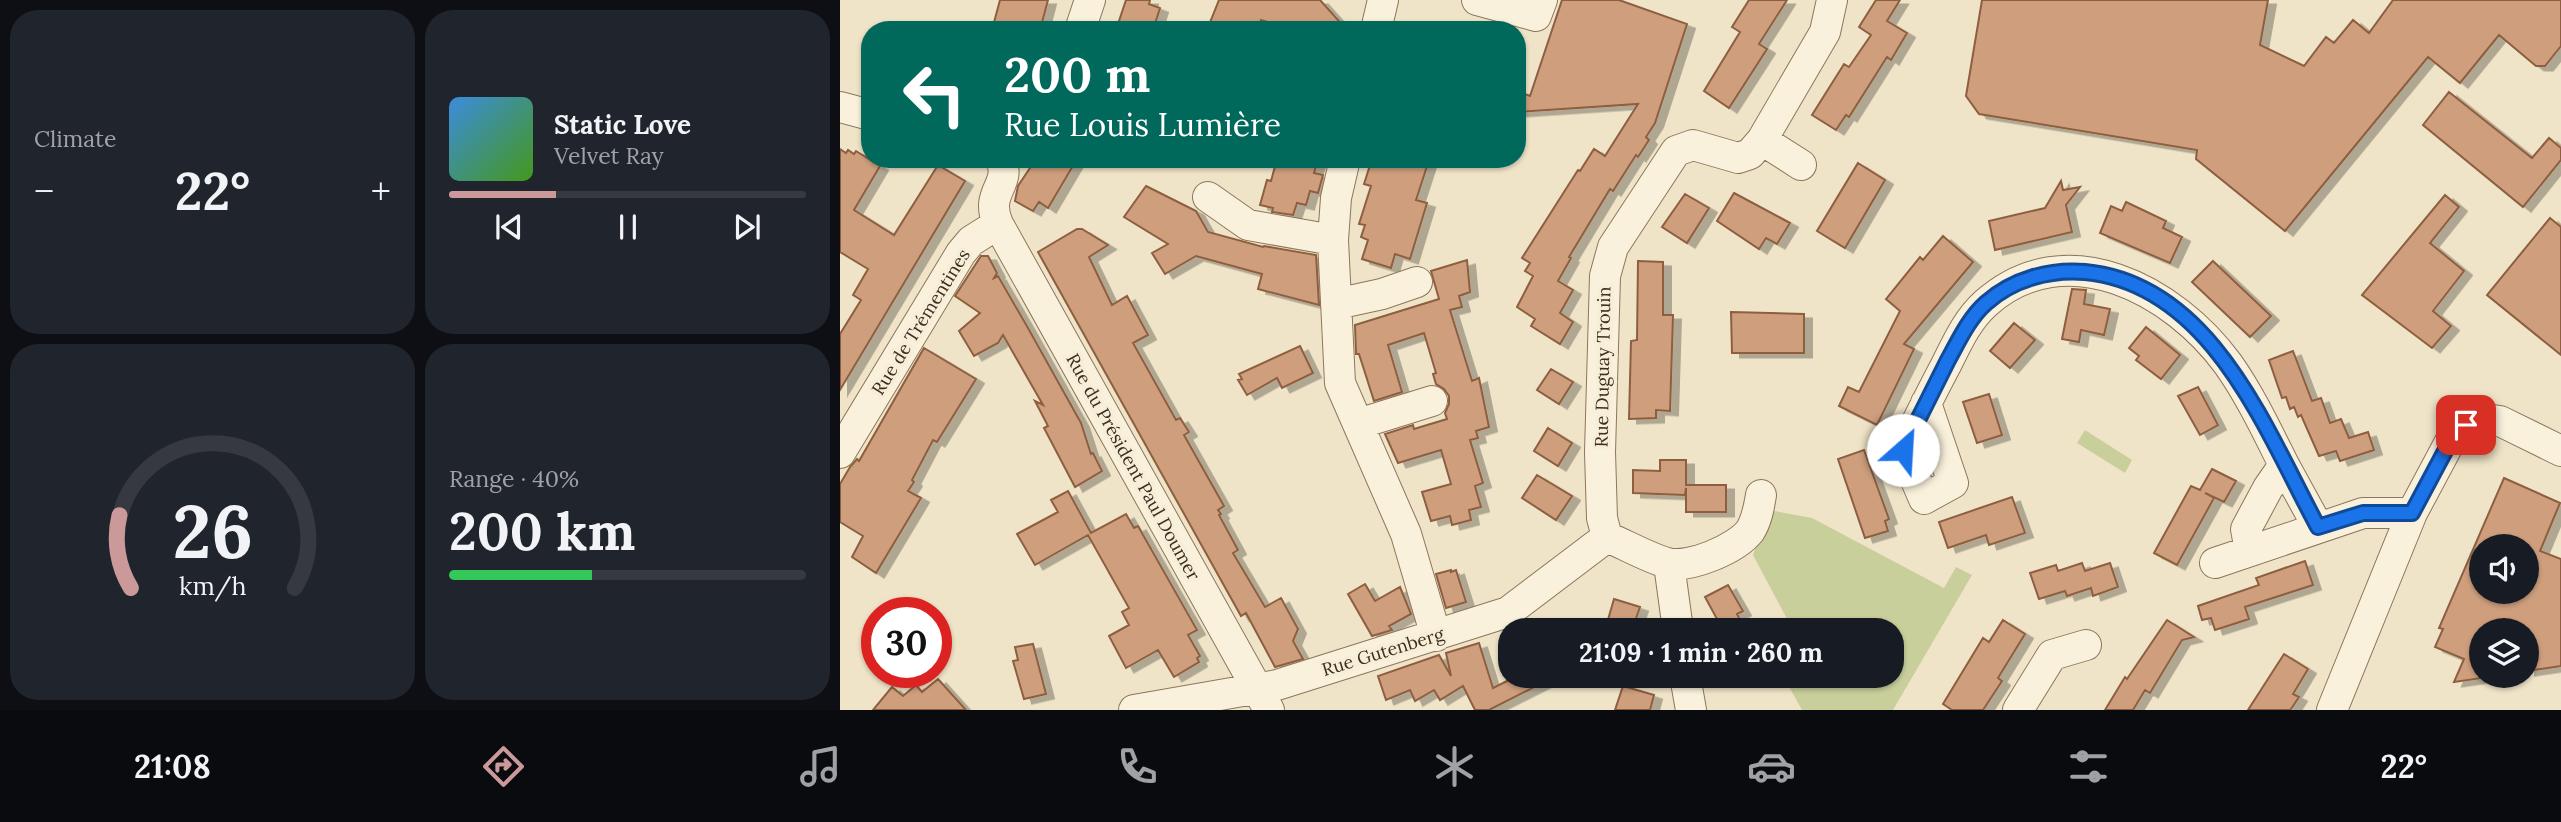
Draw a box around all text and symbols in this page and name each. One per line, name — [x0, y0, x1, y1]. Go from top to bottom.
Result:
text: 200 m — [1004, 43, 1150, 105]
icon: left — [889, 49, 980, 140]
text: Rue Louis Lumière — [1004, 104, 1281, 145]
text: Static Love — [554, 108, 691, 141]
text: Climate — [34, 124, 116, 153]
text: Velvet Ray — [554, 141, 664, 170]
text: 22° — [175, 158, 250, 224]
text: − — [34, 167, 54, 215]
text: + — [371, 167, 391, 215]
icon: previous — [490, 208, 528, 246]
icon: pause — [609, 208, 647, 246]
icon: next — [728, 208, 766, 246]
street label: Rue de Trémentines — [866, 244, 975, 399]
street label: Rue Duguay Trouin — [1590, 286, 1615, 448]
street label: Rue du Président Paul Doumer — [1061, 349, 1206, 585]
pin — [2436, 395, 2496, 455]
icon: arrive — [2447, 406, 2485, 444]
position arrow — [1866, 413, 1940, 487]
text: Range · 40% — [449, 464, 579, 493]
text: 26 — [172, 485, 253, 578]
text: 200 km — [449, 498, 635, 564]
map controls — [2469, 534, 2539, 688]
button: sound — [2469, 534, 2539, 604]
text: km/h — [179, 570, 246, 602]
speed limit sign: 30 — [861, 597, 952, 688]
button: layers — [2469, 618, 2539, 688]
street label: Rue Gutenberg — [1319, 622, 1448, 681]
text: 21:09 · 1 min · 260 m — [1579, 636, 1823, 669]
icon: directions — [479, 742, 528, 791]
icon: music — [796, 742, 845, 791]
icon: phone — [1113, 742, 1162, 791]
icon: climate — [1430, 742, 1479, 791]
icon: car — [1747, 742, 1796, 791]
icon: filters — [2064, 742, 2113, 791]
text: 21:08 — [134, 746, 211, 787]
text: 22° — [2381, 746, 2427, 787]

